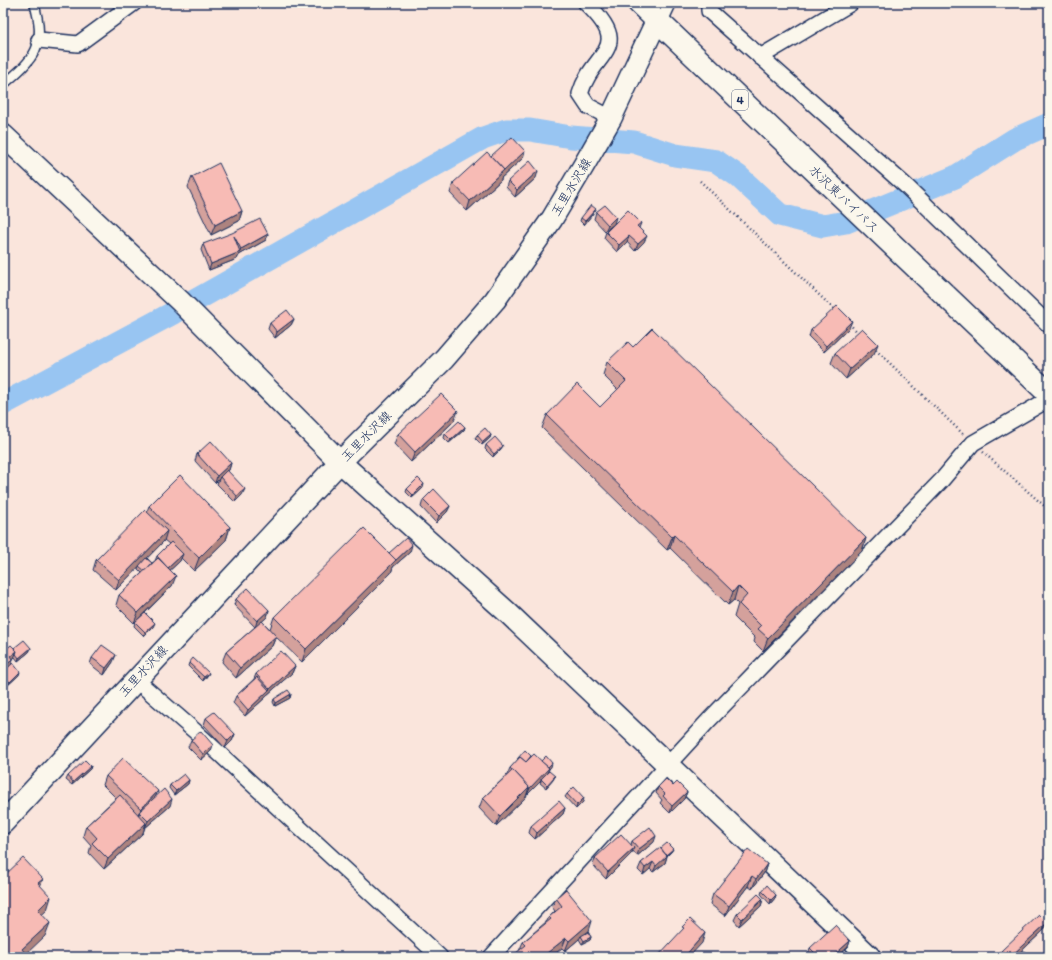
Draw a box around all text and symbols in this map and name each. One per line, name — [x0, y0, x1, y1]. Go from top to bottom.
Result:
road number: 4 — [732, 90, 748, 110]
street label: 玉里水沢線 — [548, 154, 595, 219]
street label: 水沢東バイパス — [806, 162, 882, 236]
street label: 玉里水沢線 — [338, 407, 395, 464]
street label: 玉里水沢線 — [115, 641, 171, 700]

